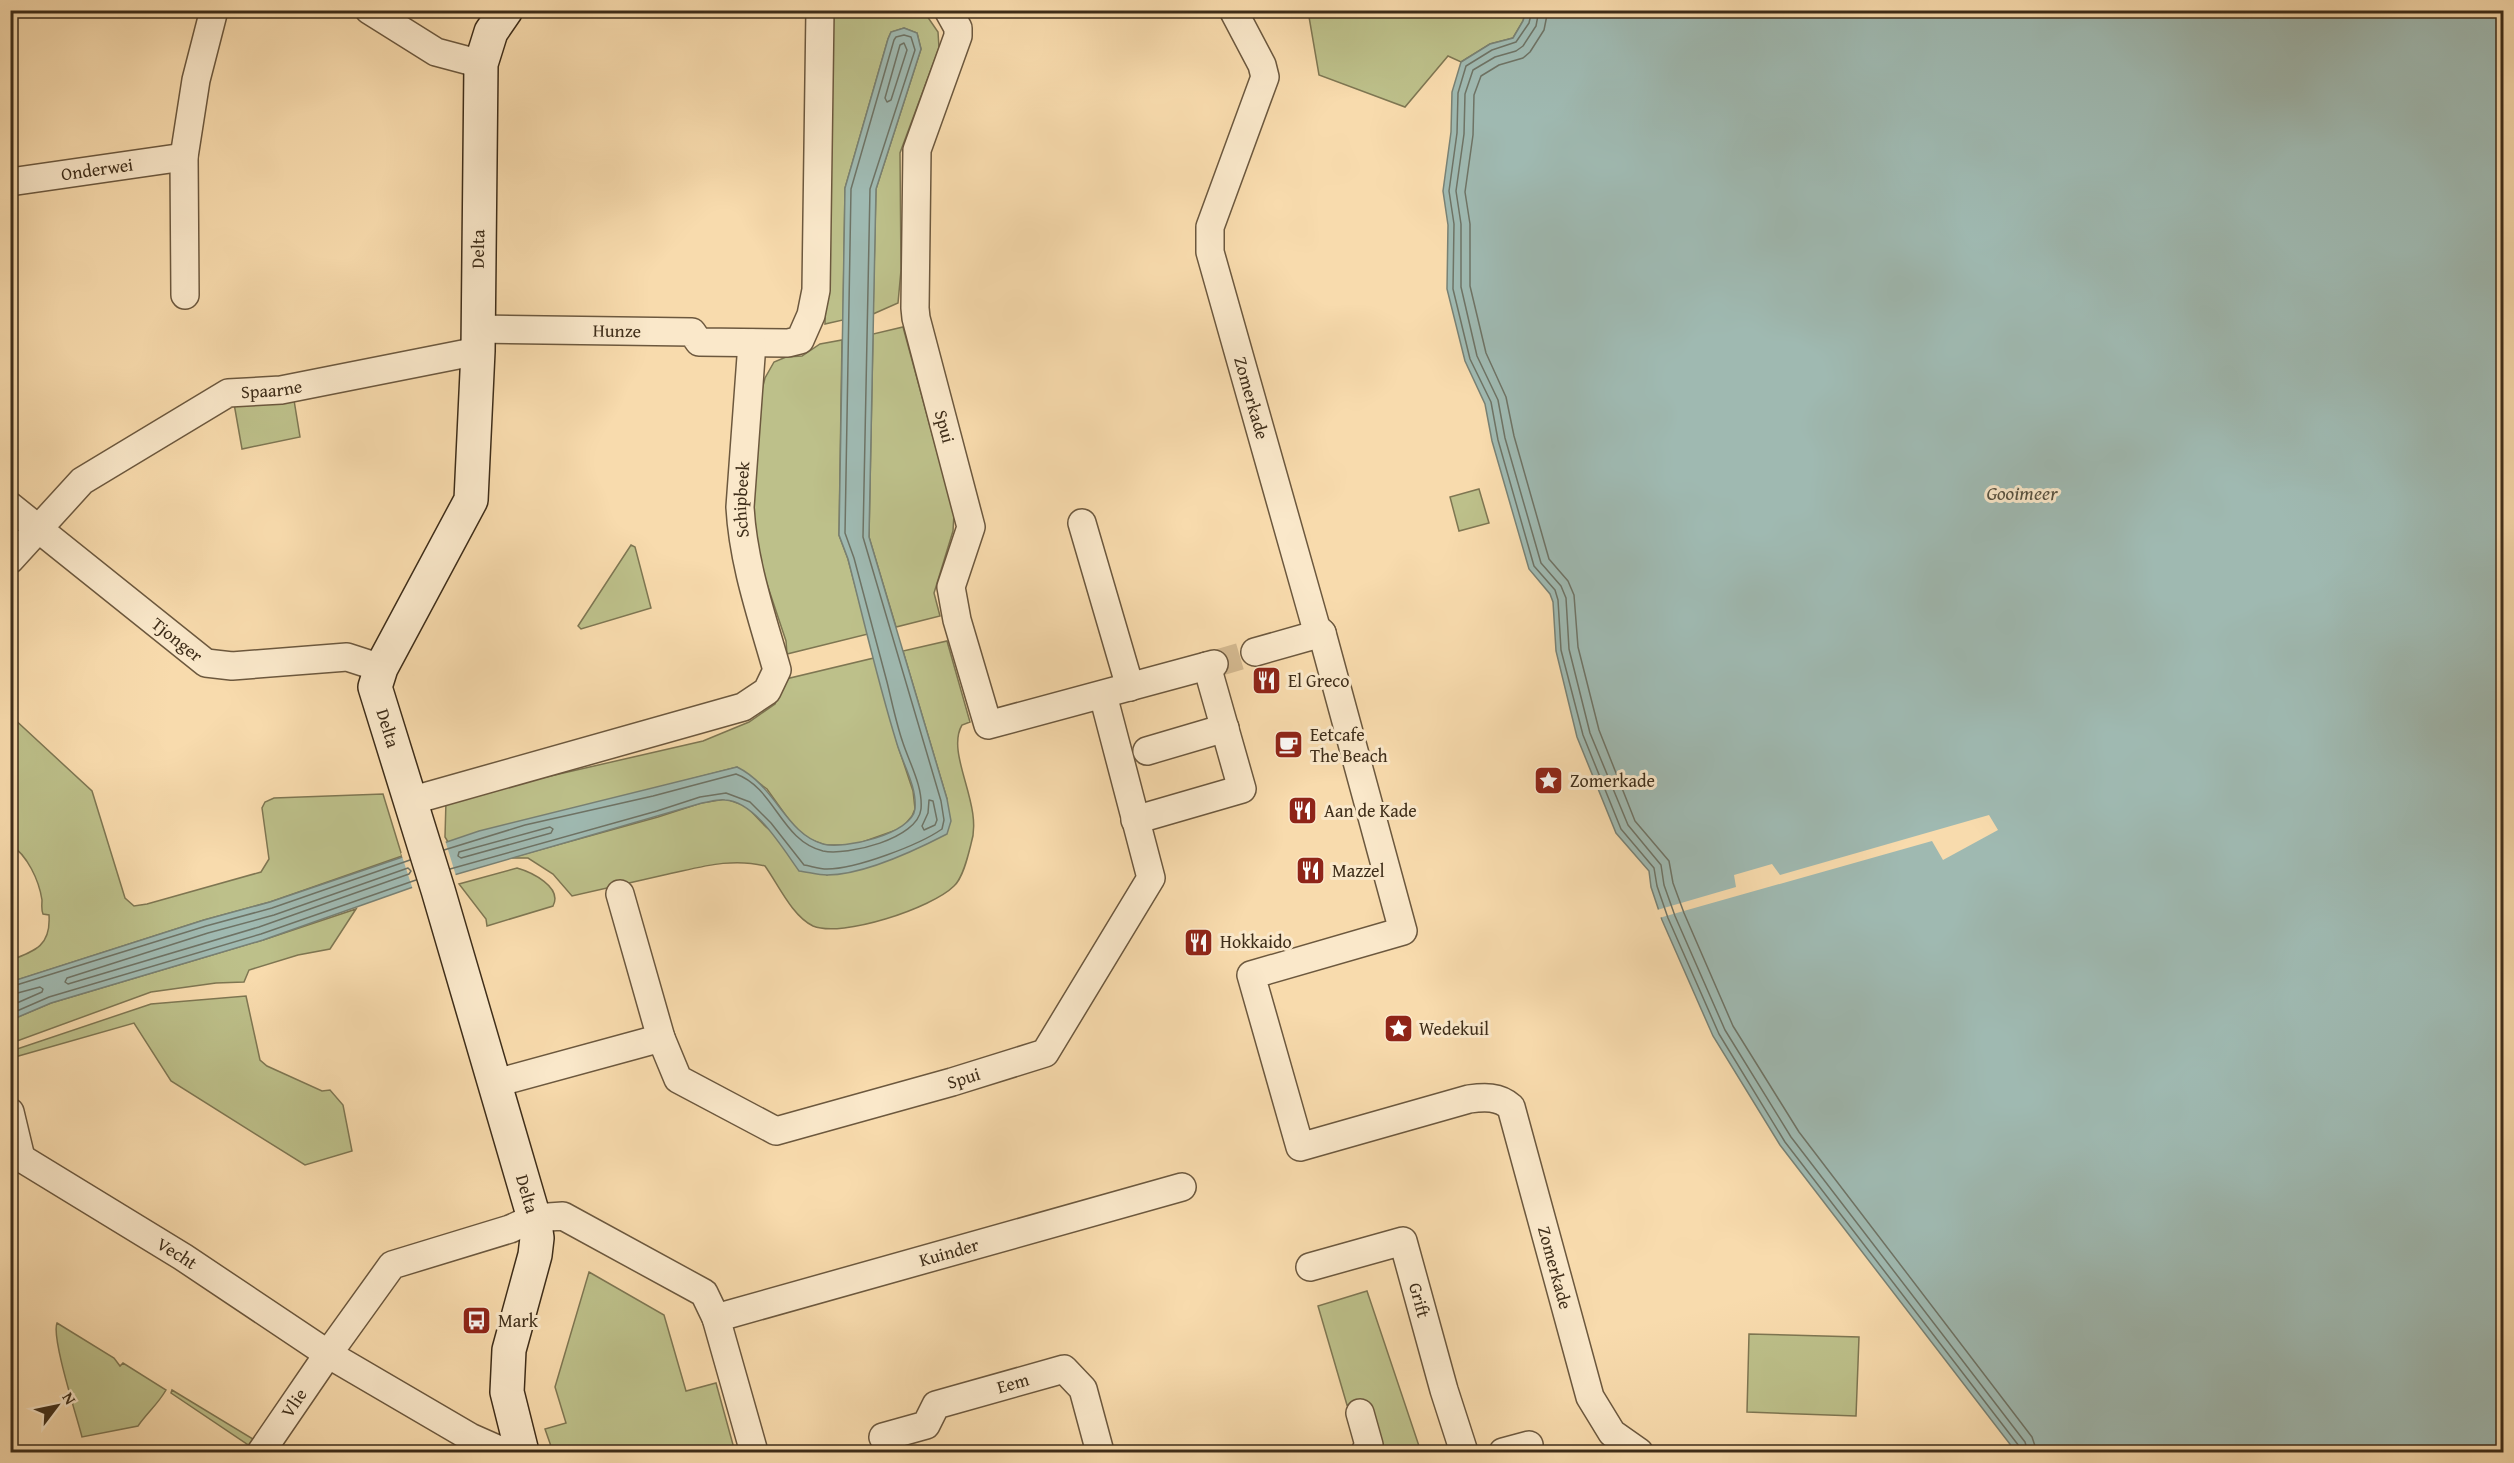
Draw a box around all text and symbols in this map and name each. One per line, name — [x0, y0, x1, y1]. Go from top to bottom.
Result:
street label: Onderwei — [59, 150, 135, 188]
street label: Delta — [464, 229, 491, 269]
street label: Hunze — [593, 317, 641, 344]
street label: Zomerkade — [1227, 353, 1276, 442]
street label: Spaarne — [240, 372, 304, 405]
street label: Spui — [928, 407, 962, 446]
street label: Schipbeek — [726, 460, 756, 540]
water label: Gooimeer — [1986, 478, 2058, 507]
street label: Tjonger — [146, 610, 209, 669]
restaurant icon: El Greco — [1251, 665, 1283, 697]
place label: El Greco — [1288, 667, 1350, 694]
street label: Delta — [370, 705, 407, 751]
place label: Eetcafe The Beach — [1310, 721, 1388, 769]
cafe icon: Eetcafe The Beach — [1273, 729, 1305, 761]
place icon: Zomerkade — [1533, 765, 1565, 797]
place label: Zomerkade — [1570, 767, 1655, 794]
restaurant icon: Aan de Kade — [1287, 795, 1319, 827]
place label: Aan de Kade — [1324, 797, 1417, 824]
restaurant icon: Mazzel — [1295, 855, 1327, 887]
place label: Mazzel — [1332, 857, 1385, 884]
restaurant icon: Hokkaido — [1183, 926, 1215, 958]
place label: Hokkaido — [1220, 928, 1292, 955]
place icon: Wedekuil — [1382, 1013, 1414, 1045]
place label: Wedekuil — [1419, 1015, 1489, 1042]
street label: Spui — [944, 1060, 983, 1096]
street label: Delta — [509, 1171, 546, 1217]
street label: Zomerkade — [1531, 1223, 1579, 1312]
street label: Vecht — [152, 1230, 203, 1276]
street label: Kuinder — [916, 1231, 982, 1273]
street label: Grift — [1402, 1280, 1438, 1321]
bus stop icon: Mark — [461, 1305, 493, 1337]
place label: Mark — [498, 1307, 539, 1334]
street label: Eem — [994, 1365, 1032, 1400]
north arrow — [27, 1376, 87, 1436]
street label: Vlie — [274, 1383, 313, 1423]
text: N — [57, 1387, 83, 1409]

